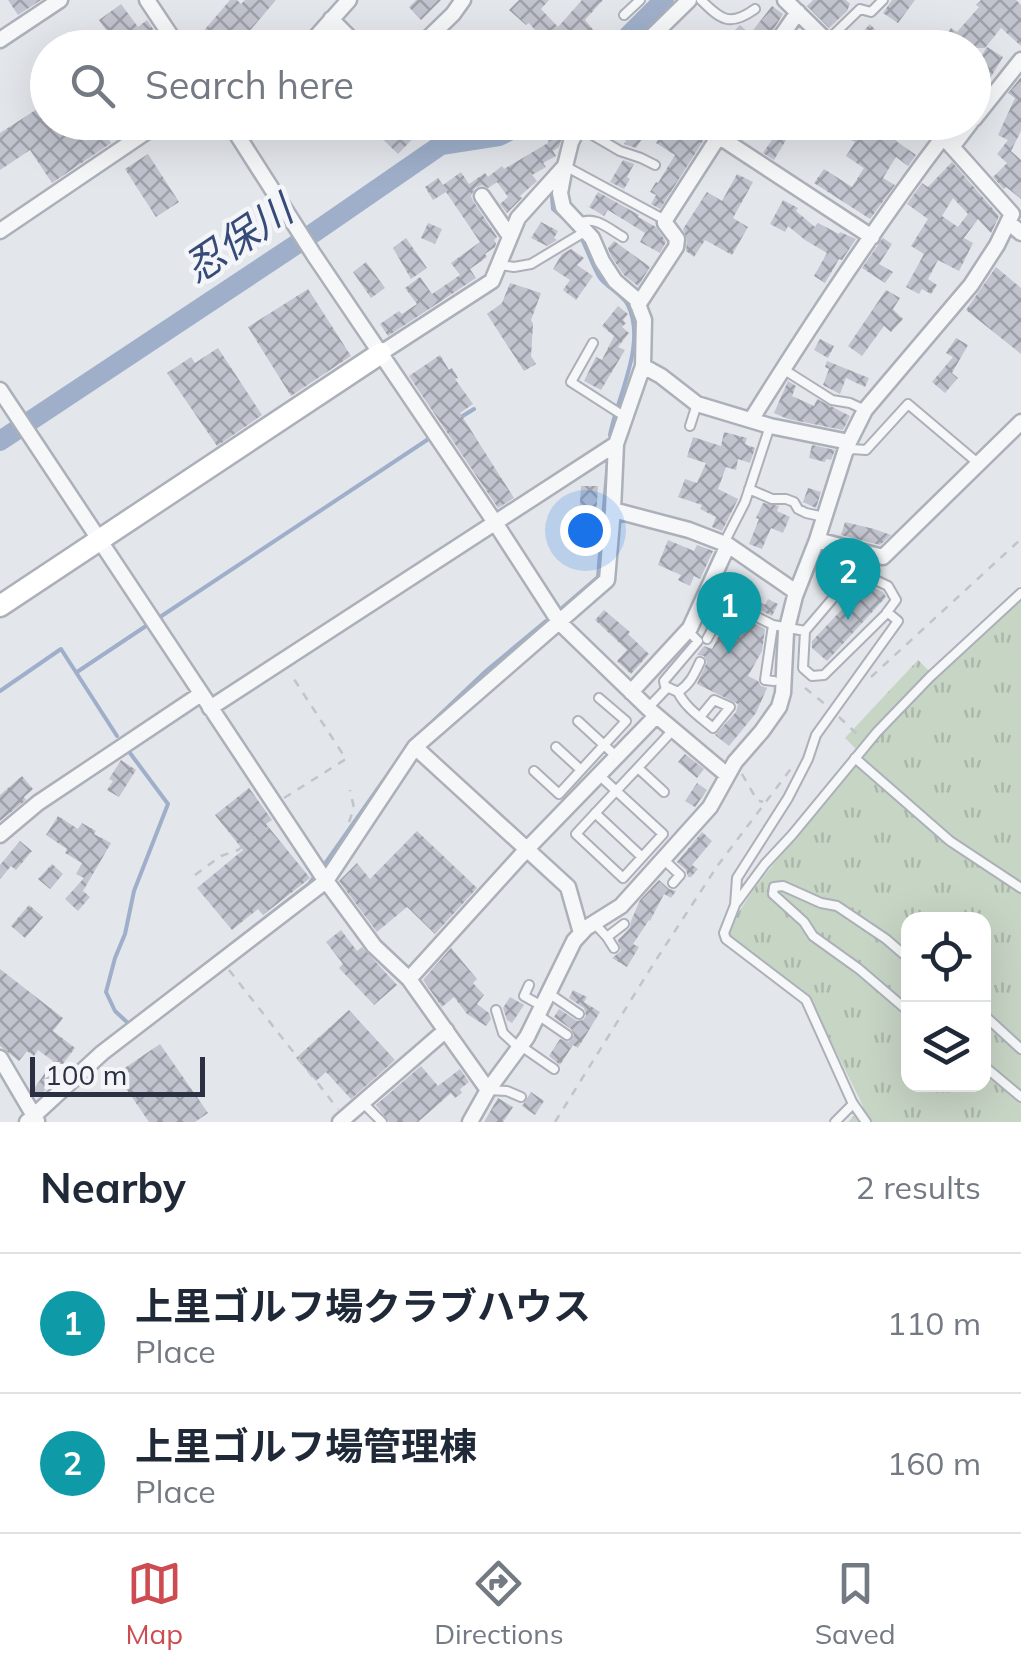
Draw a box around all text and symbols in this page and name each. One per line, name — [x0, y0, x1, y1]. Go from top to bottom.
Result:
search box — [30, 30, 991, 140]
icon: search — [65, 58, 120, 113]
text: Search here — [145, 61, 354, 109]
water label: 忍保川 — [174, 182, 304, 292]
your location — [560, 505, 611, 556]
pin: 2 — [816, 538, 880, 620]
pin: 1 — [696, 572, 762, 654]
map controls — [901, 912, 991, 1092]
button: locate — [901, 912, 991, 1002]
button: layers — [901, 1002, 991, 1092]
scale bar — [30, 1052, 205, 1096]
text: 100 m — [45, 1057, 127, 1092]
text: Nearby — [40, 1161, 186, 1214]
text: 2 results — [856, 1167, 981, 1207]
text: 上里ゴルフ場クラブハウス — [135, 1282, 591, 1330]
text: 1 — [63, 1303, 82, 1343]
text: 110 m — [887, 1303, 981, 1343]
text: Place — [135, 1331, 216, 1371]
text: 上里ゴルフ場管理棟 — [135, 1422, 477, 1470]
text: 2 — [63, 1443, 82, 1483]
text: 160 m — [887, 1443, 981, 1483]
text: Place — [135, 1471, 216, 1511]
tab: Map — [126, 1556, 183, 1651]
tab: Directions — [434, 1556, 564, 1651]
tab: Saved — [815, 1556, 895, 1651]

